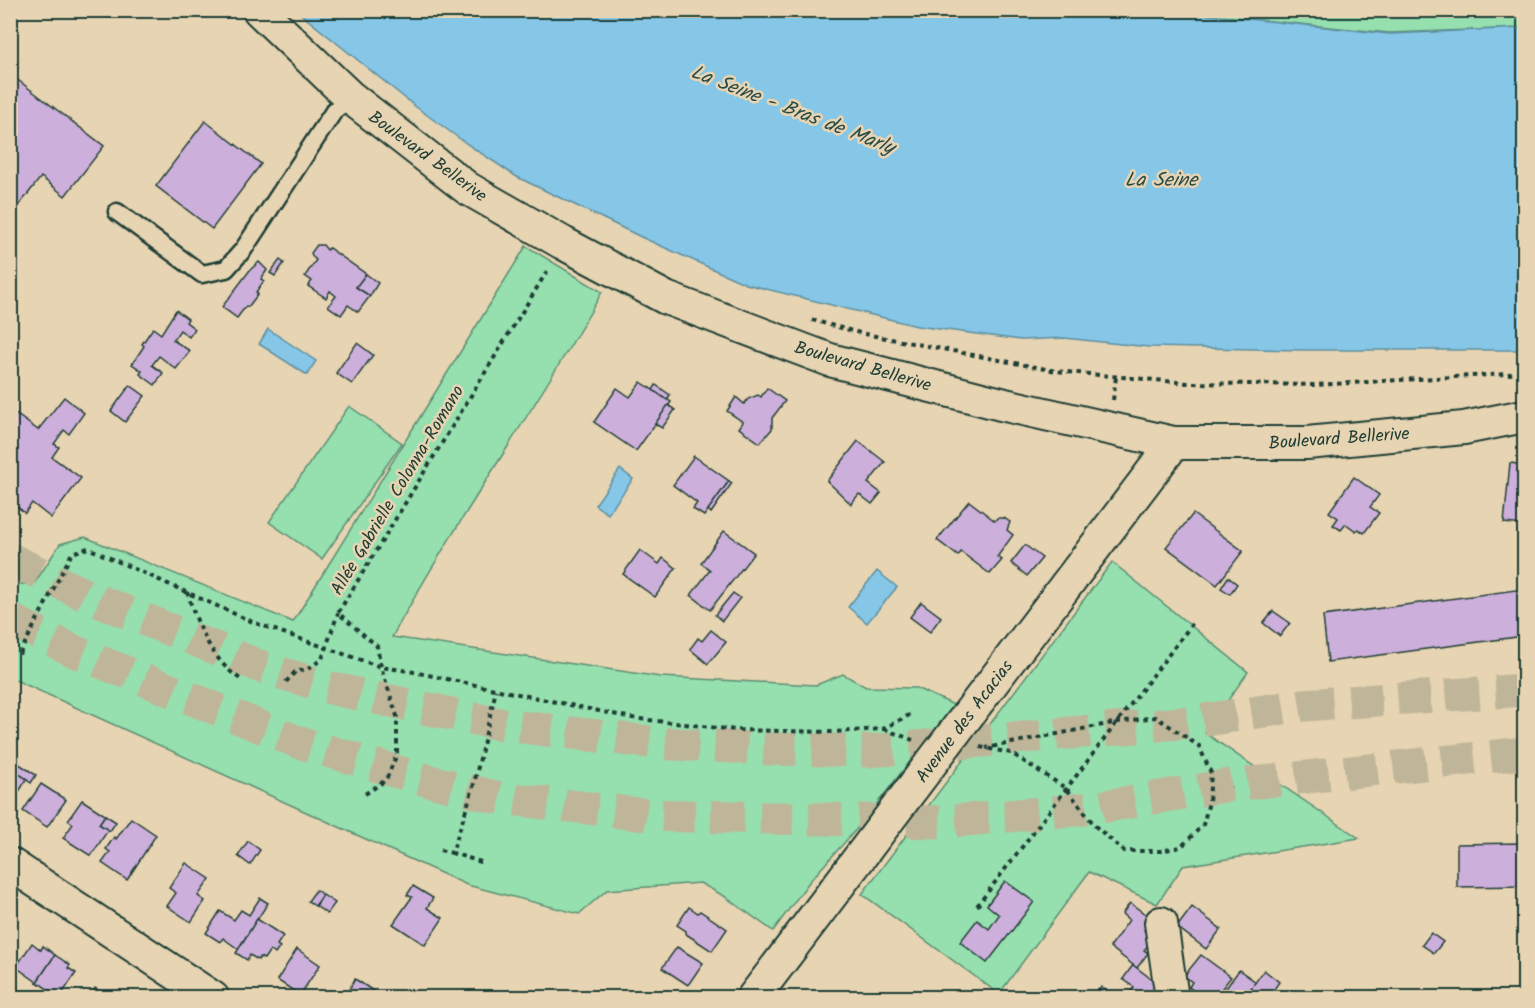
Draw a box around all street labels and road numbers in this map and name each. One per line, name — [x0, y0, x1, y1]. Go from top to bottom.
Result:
street label: Boulevard Bellerive — [361, 104, 493, 211]
street label: Boulevard Bellerive — [791, 334, 935, 401]
street label: Allée Gabrielle Colonna-Romano — [324, 380, 473, 601]
street label: Boulevard Bellerive — [1268, 420, 1411, 459]
street label: Avenue des Acacias — [909, 654, 1022, 790]

